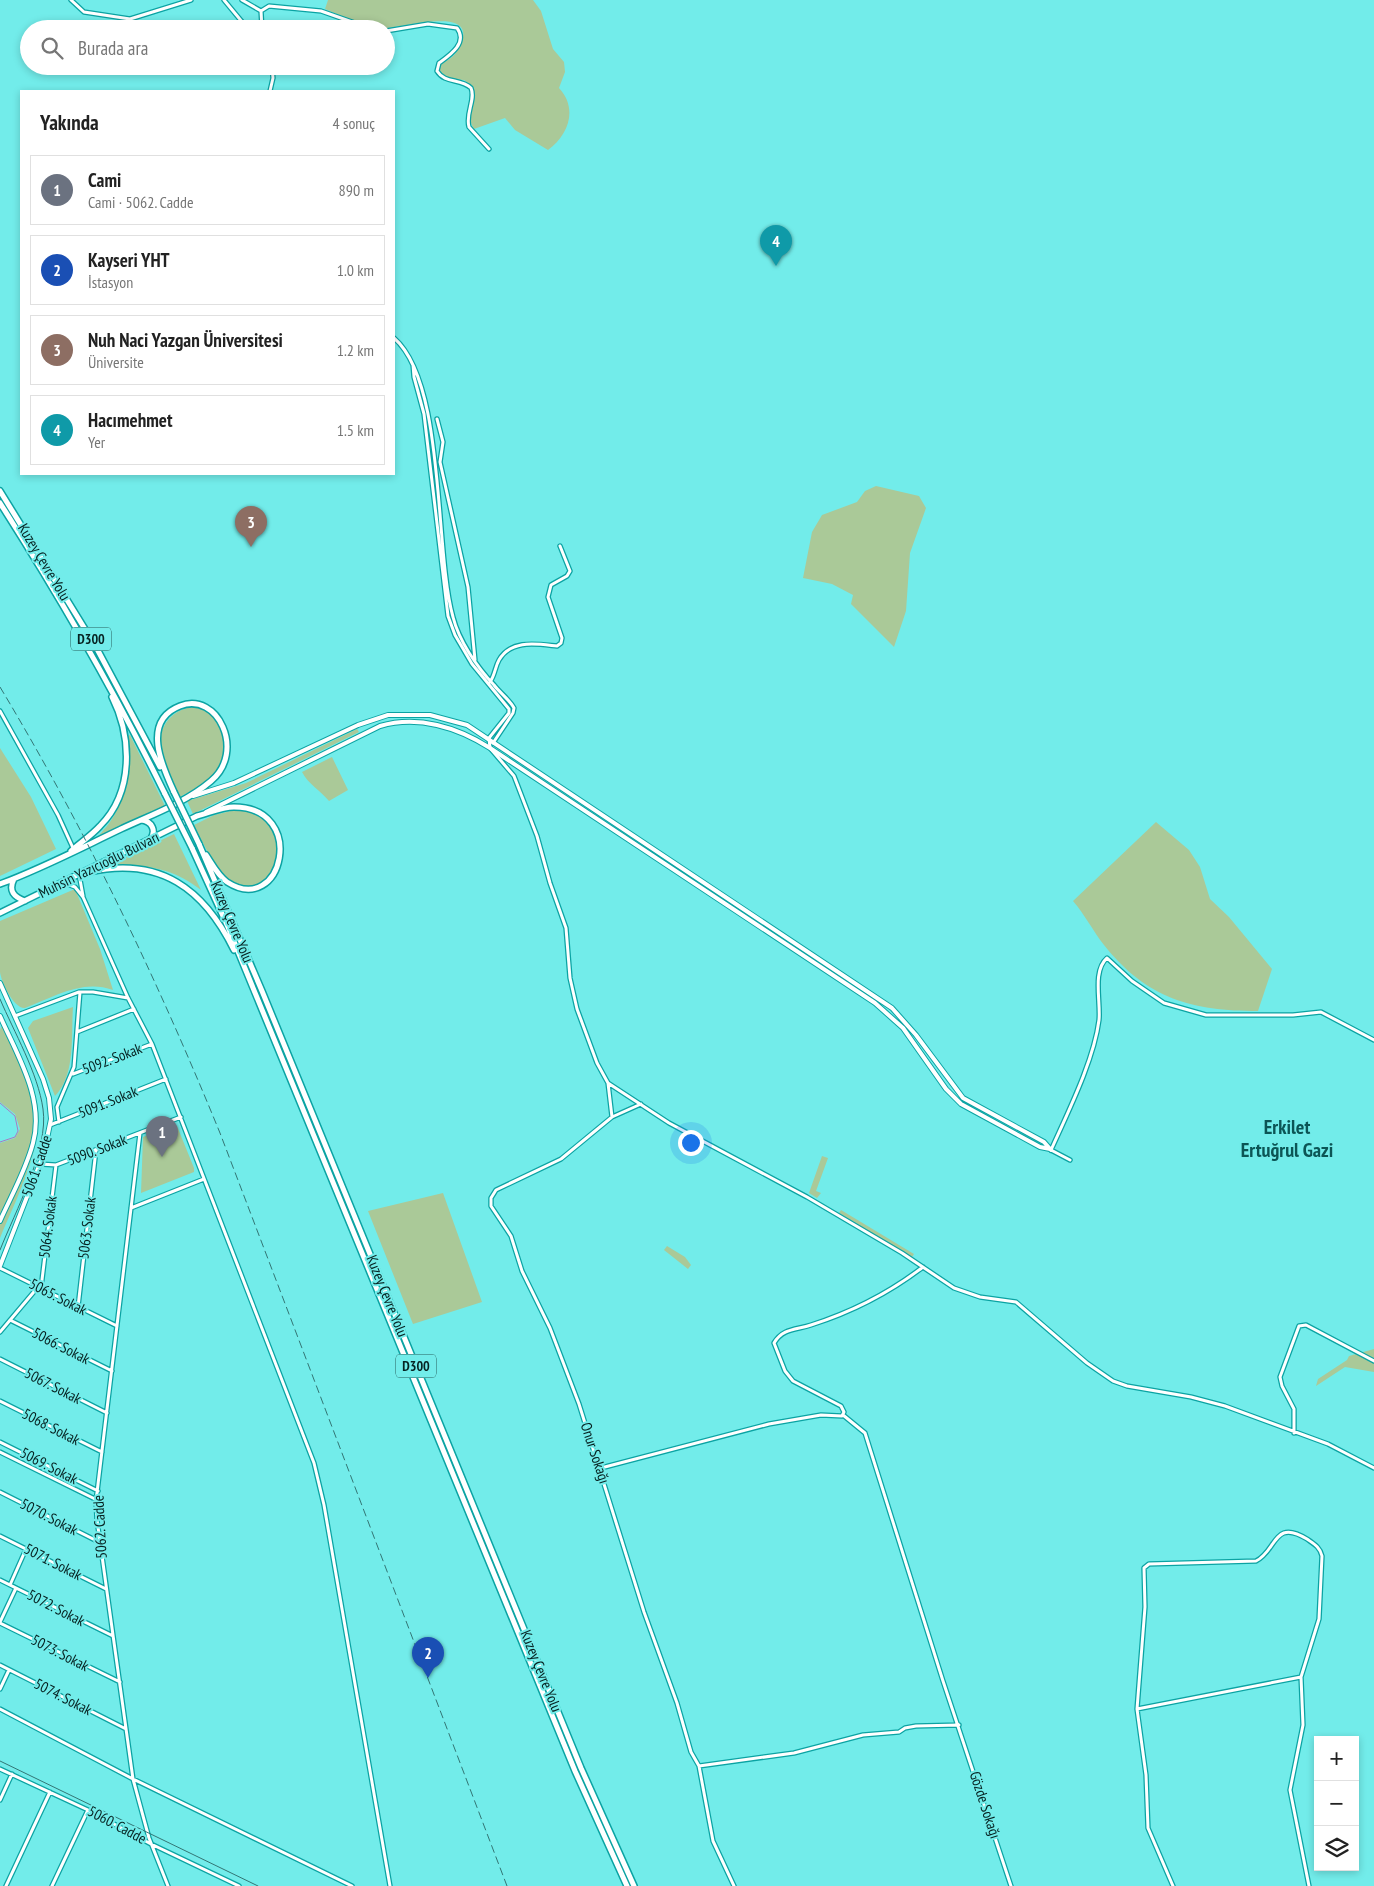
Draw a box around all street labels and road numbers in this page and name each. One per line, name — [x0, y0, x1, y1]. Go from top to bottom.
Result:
street label: Kuzey Çevre Yolu — [14, 520, 75, 604]
road number: D300 — [71, 628, 111, 650]
street label: Muhsin Yazıcıoğlu Bulvarı — [35, 827, 162, 902]
street label: Kuzey Çevre Yolu — [207, 878, 258, 965]
street label: 5092. Sokak — [79, 1038, 145, 1079]
street label: 5091. Sokak — [75, 1081, 140, 1122]
street label: 5090. Sokak — [64, 1129, 130, 1170]
street label: 5061. Cadde — [17, 1133, 56, 1199]
street label: 5064. Sokak — [34, 1195, 61, 1259]
street label: 5063. Sokak — [73, 1196, 100, 1260]
street label: Kuzey Çevre Yolu — [362, 1252, 413, 1340]
street label: 5065. Sokak — [26, 1274, 90, 1319]
street label: 5066. Sokak — [29, 1323, 93, 1368]
road number: D300 — [396, 1354, 436, 1378]
street label: 5067. Sokak — [22, 1363, 85, 1408]
street label: 5068. Sokak — [19, 1404, 83, 1449]
street label: Onur Sokağı — [577, 1420, 614, 1486]
street label: 5069. Sokak — [17, 1443, 81, 1488]
street label: 5070. Sokak — [17, 1494, 81, 1539]
street label: 5062. Cadde — [88, 1495, 111, 1559]
street label: 5071. Sokak — [21, 1539, 85, 1584]
street label: 5072. Sokak — [24, 1585, 88, 1630]
street label: Kuzey Çevre Yolu — [516, 1627, 567, 1715]
street label: 5073. Sokak — [28, 1630, 92, 1675]
street label: 5074. Sokak — [31, 1674, 95, 1719]
street label: Gözde Sokağı — [966, 1769, 1005, 1841]
street label: 5060. Cadde — [85, 1801, 150, 1848]

